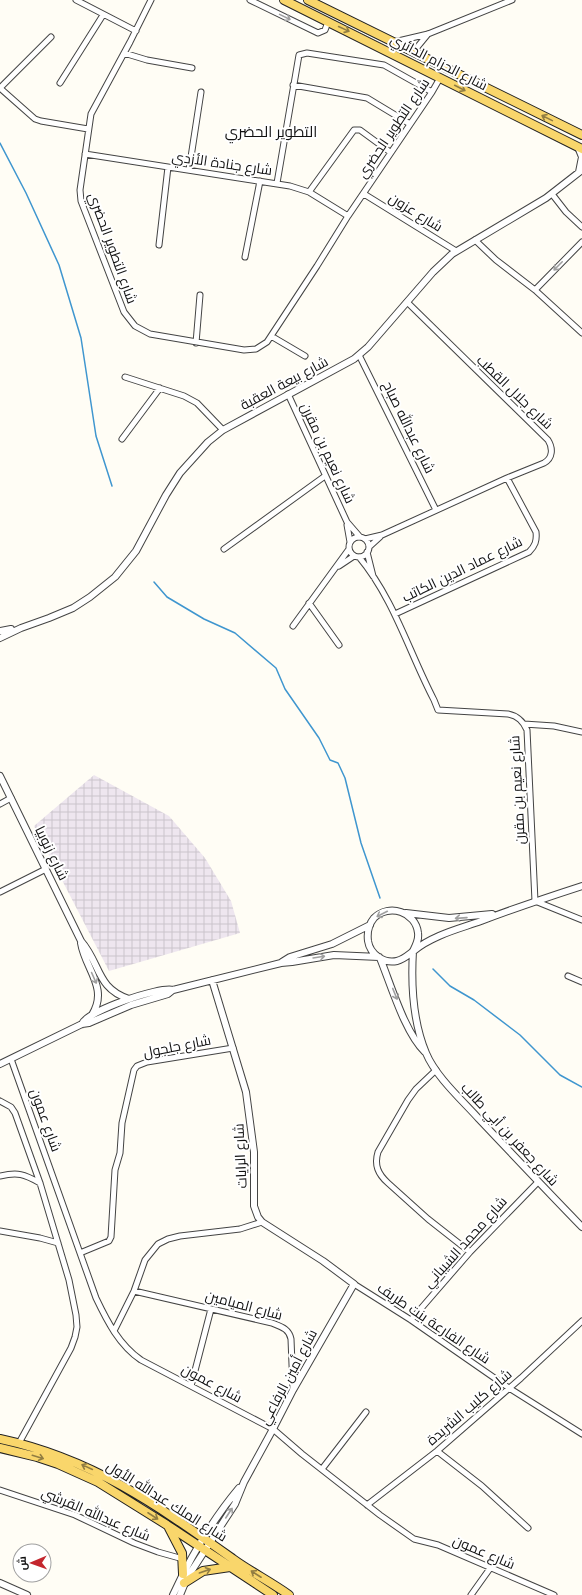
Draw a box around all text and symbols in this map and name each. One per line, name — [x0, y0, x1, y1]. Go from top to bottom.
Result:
one-way arrow — [279, 14, 291, 21]
one-way arrow — [338, 26, 350, 33]
street label: شارع الحزام الدائري — [386, 30, 491, 97]
street label: شارع التطوير الحضري — [353, 74, 436, 183]
one-way arrow — [454, 84, 466, 92]
one-way arrow — [541, 113, 553, 121]
district label: التطوير الحضري — [225, 122, 317, 144]
street label: شارع جنادة الأزدي — [170, 147, 273, 182]
street label: شارع عزون — [386, 188, 446, 236]
street label: شارع التطوير الحضري — [82, 190, 141, 307]
one-way arrow — [553, 261, 563, 271]
street label: شارع جلال القطب — [473, 351, 557, 433]
street label: شارع بيعة العقبة — [237, 352, 331, 414]
street label: شارع عبدالله صباح — [379, 378, 439, 476]
street label: شارع نعيم بن مقرن — [296, 400, 359, 507]
street label: شارع عماد الدين الكاتب — [399, 532, 525, 606]
street label: شارع نعيم بن مقرن — [505, 735, 530, 845]
street label: شارع زنوبيا — [31, 823, 73, 883]
one-way arrow — [376, 911, 388, 918]
one-way arrow — [455, 914, 468, 921]
one-way arrow — [312, 953, 325, 961]
one-way arrow — [91, 971, 98, 983]
one-way arrow — [391, 988, 399, 1000]
street label: شارع جلجول — [142, 1031, 212, 1061]
street label: شارع جعفر بن أبي طالب — [455, 1079, 563, 1192]
street label: شارع عمون — [26, 1086, 66, 1154]
street label: شارع الرايات — [229, 1123, 251, 1189]
street label: شارع محمد الشيباني — [419, 1193, 513, 1293]
street label: شارع الفارعة بنت طريف — [374, 1279, 494, 1367]
street label: شارع الميامين — [204, 1286, 284, 1324]
street label: شارع أمين الرفاعي — [255, 1326, 324, 1430]
street label: شارع عمون — [179, 1360, 245, 1406]
street label: شارع كليب الشريدة — [423, 1365, 515, 1449]
one-way arrow — [31, 1454, 44, 1461]
street label: شارع الملك عبدالله الأول — [103, 1457, 231, 1545]
one-way arrow — [82, 1463, 94, 1470]
street label: شارع عبدالله القرشي — [38, 1483, 153, 1547]
one-way arrow — [225, 1508, 233, 1519]
one-way arrow — [147, 1512, 158, 1520]
street label: شارع عمون — [450, 1531, 518, 1573]
north arrow — [12, 1543, 52, 1583]
text: ش — [15, 1556, 29, 1571]
one-way arrow — [199, 1567, 212, 1574]
one-way arrow — [251, 1570, 262, 1578]

